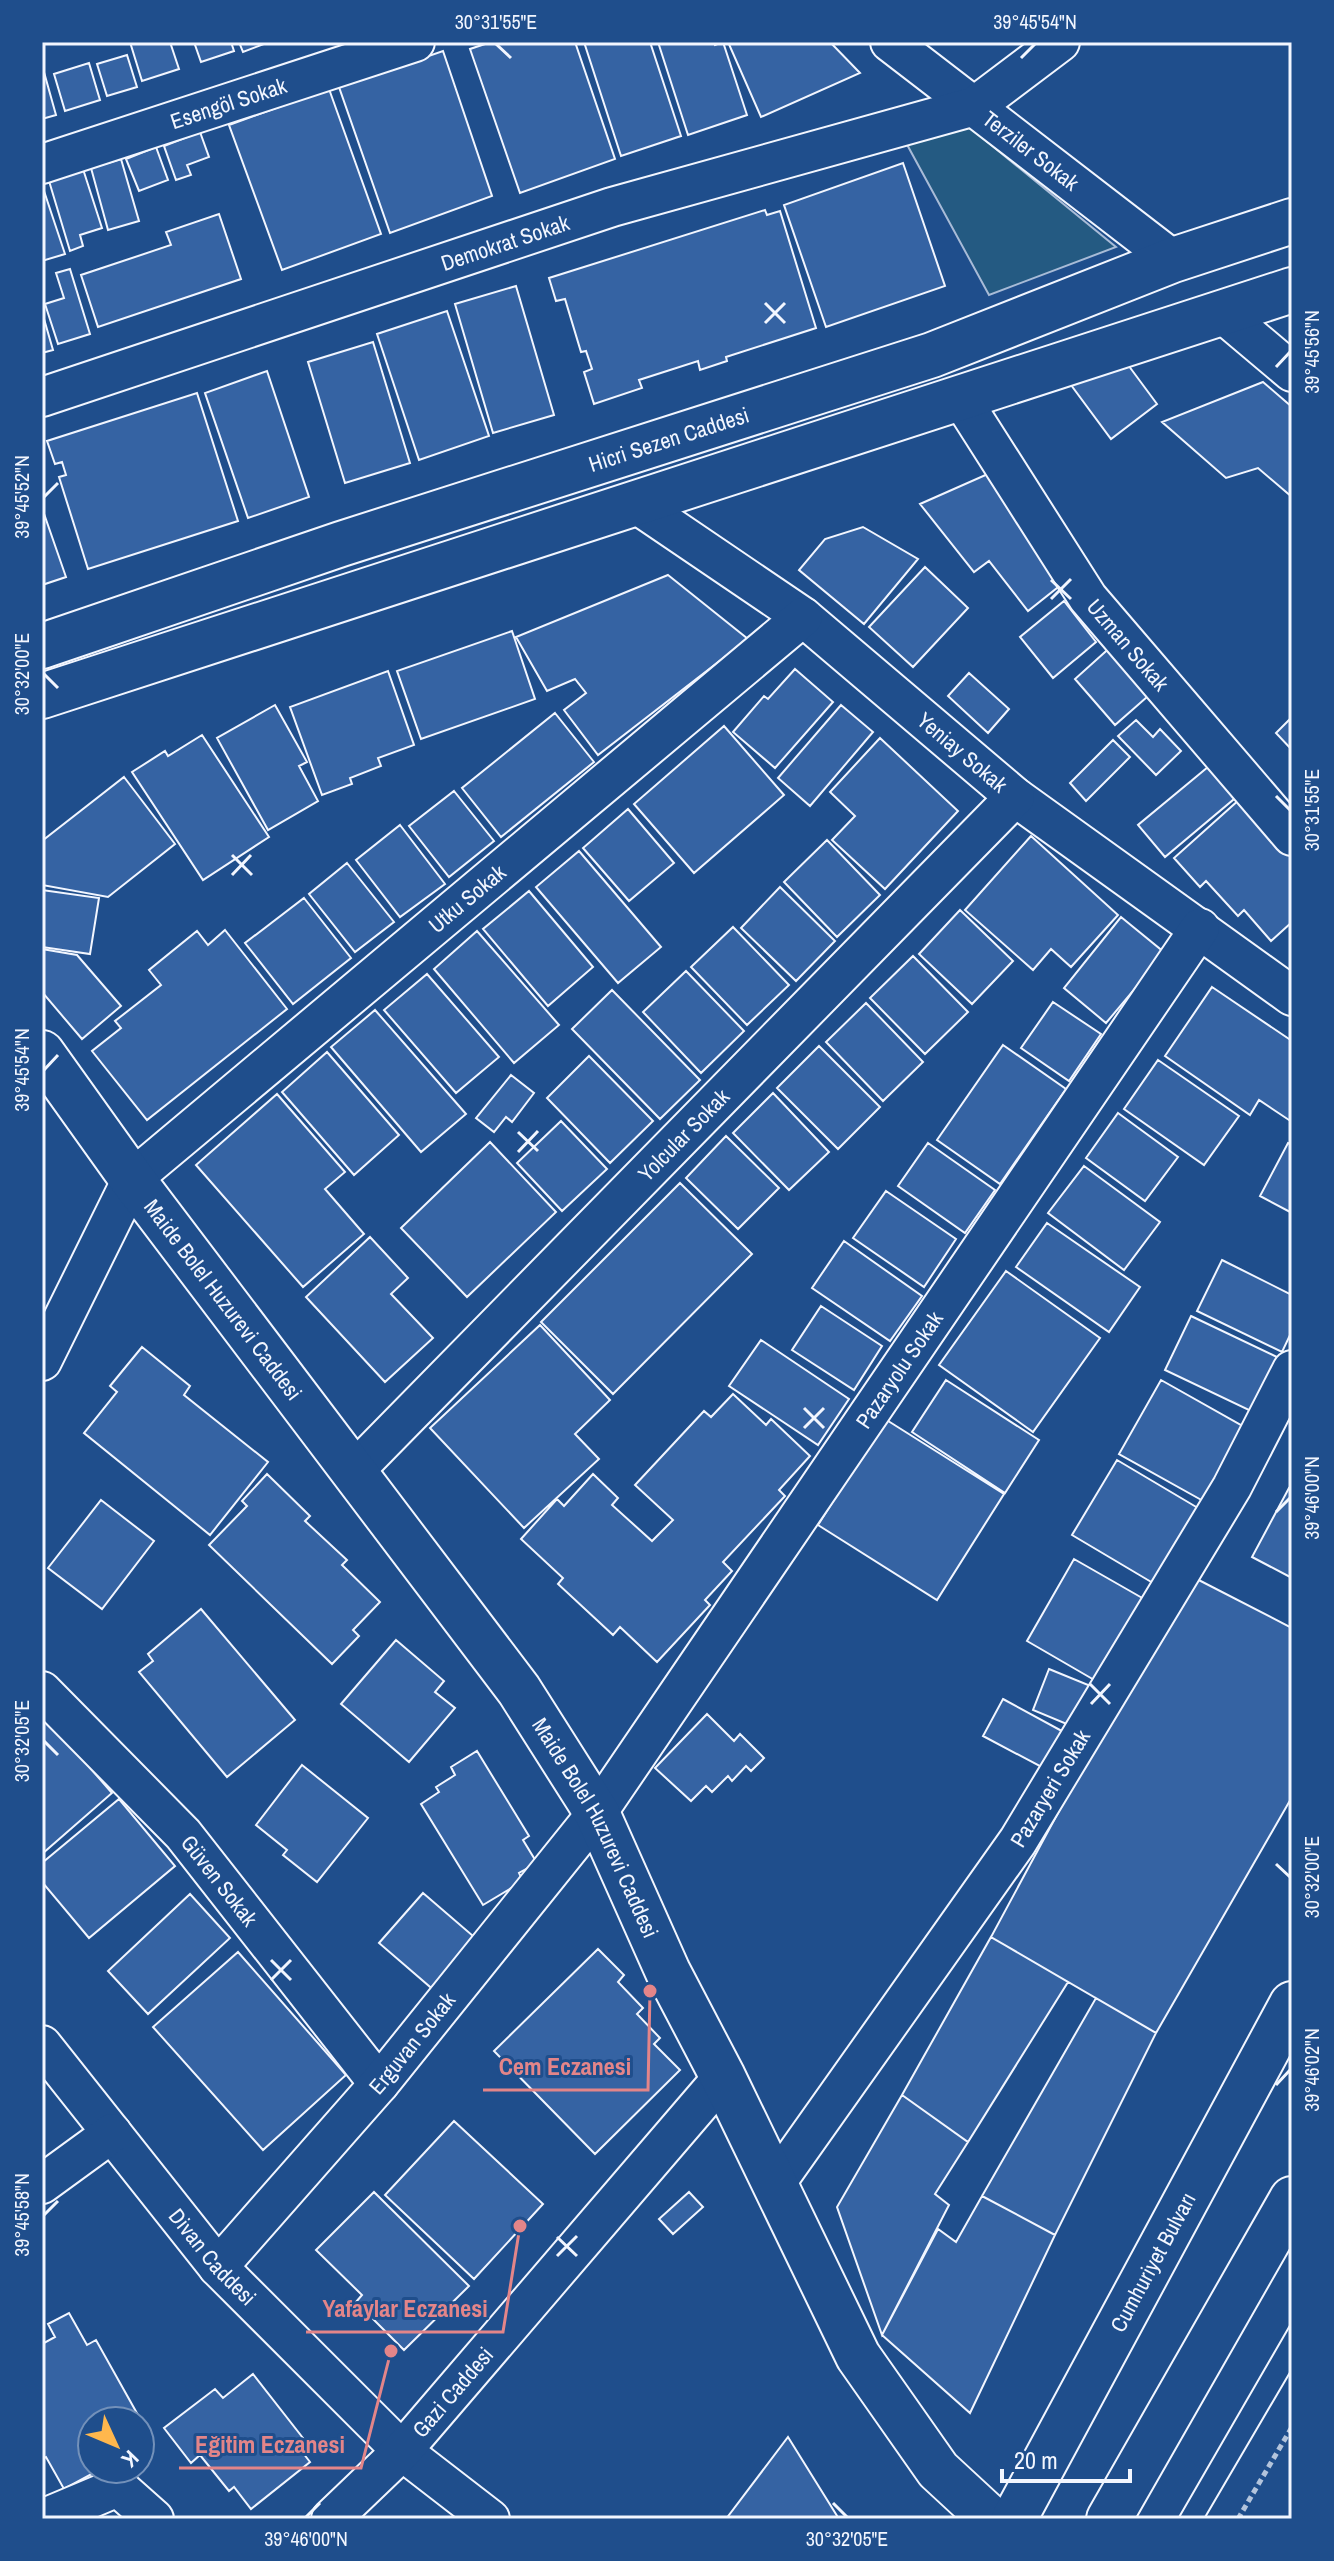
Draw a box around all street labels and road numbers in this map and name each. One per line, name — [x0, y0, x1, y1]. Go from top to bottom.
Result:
street label: Esengöl Sokak — [166, 70, 291, 136]
street label: Terziler Sokak — [977, 104, 1086, 198]
street label: Demokrat Sokak — [437, 207, 574, 278]
street label: Hicri Sezen Caddesi — [585, 400, 753, 479]
street label: Uzman Sokak — [1080, 592, 1177, 698]
street label: Yeniay Sokak — [911, 705, 1015, 800]
street label: Utku Sokak — [422, 857, 513, 940]
street label: Yolcular Sokak — [631, 1081, 737, 1188]
street label: Maide Bolel Huzurevi Caddesi — [137, 1193, 309, 1406]
street label: Pazaryolu Sokak — [849, 1304, 950, 1434]
street label: Maide Bolel Huzurevi Caddesi — [525, 1712, 666, 1942]
street label: Pazaryeri Sokak — [1003, 1723, 1098, 1853]
street label: Güven Sokak — [174, 1829, 265, 1933]
street label: Erguvan Sokak — [362, 1985, 462, 2101]
street label: Cumhuriyet Bulvarı — [1103, 2187, 1203, 2337]
street label: Divan Caddesi — [162, 2202, 263, 2312]
street label: Gazi Caddesi — [405, 2340, 500, 2444]

